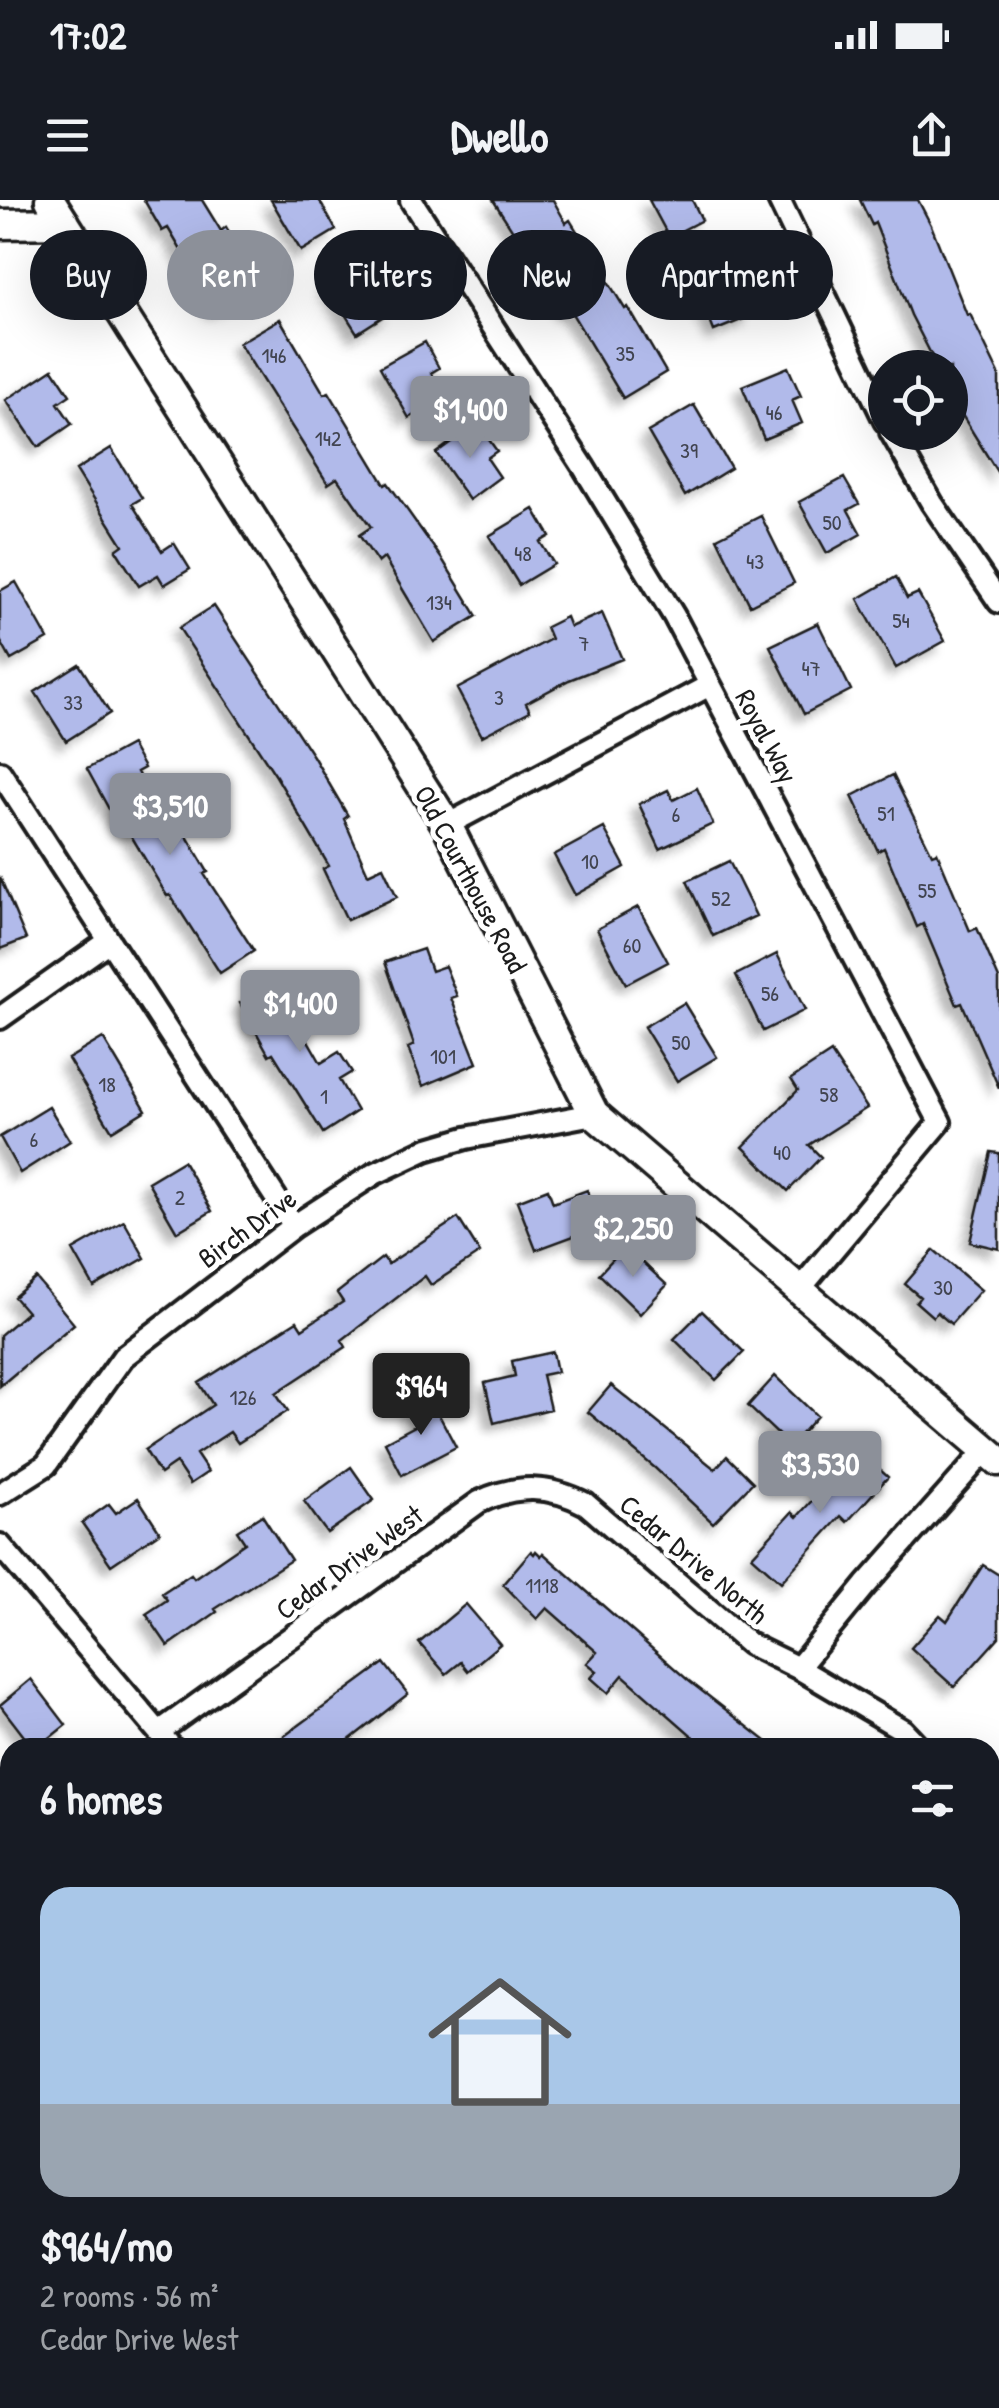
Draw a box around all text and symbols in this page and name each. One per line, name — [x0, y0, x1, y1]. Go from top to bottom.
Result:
text: 17:02 — [50, 9, 126, 61]
text: Dwello — [451, 105, 548, 166]
icon: menu — [40, 108, 95, 163]
icon: share — [904, 108, 959, 163]
chip: Buy — [30, 230, 147, 320]
chip: Rent — [167, 230, 294, 320]
chip: Filters — [314, 230, 467, 320]
chip: New — [487, 230, 606, 320]
chip: Apartment — [626, 230, 833, 320]
house number: 35 — [615, 338, 635, 368]
house number: 146 — [261, 340, 287, 370]
map controls — [868, 350, 968, 450]
button: locate — [868, 350, 968, 450]
pin: $1,400 — [389, 376, 551, 461]
text: $1,400 — [433, 387, 507, 430]
house number: 46 — [765, 397, 783, 427]
house number: 142 — [315, 423, 342, 453]
house number: 39 — [680, 435, 698, 465]
house number: 50 — [822, 507, 842, 537]
house number: 48 — [514, 538, 532, 568]
house number: 43 — [746, 546, 764, 576]
house number: 134 — [426, 587, 452, 617]
house number: 54 — [892, 605, 910, 635]
house number: 7 — [579, 628, 589, 658]
house number: 47 — [801, 653, 821, 683]
house number: 3 — [494, 682, 504, 712]
street label: Royal Way — [727, 683, 808, 790]
house number: 33 — [63, 687, 83, 717]
pin: $3,510 — [89, 773, 251, 858]
street label: Old Courthouse Road — [406, 779, 536, 979]
text: $3,510 — [132, 784, 208, 827]
house number: 51 — [877, 798, 895, 828]
house number: 6 — [672, 799, 681, 829]
house number: 10 — [581, 846, 599, 876]
house number: 55 — [918, 875, 936, 905]
house number: 52 — [711, 883, 732, 913]
house number: 60 — [623, 930, 641, 960]
pin: $1,400 — [219, 970, 381, 1055]
house number: 56 — [761, 978, 779, 1008]
text: $1,400 — [263, 981, 337, 1024]
house number: 50 — [671, 1027, 691, 1057]
house number: 101 — [430, 1041, 456, 1071]
house number: 18 — [98, 1069, 116, 1099]
house number: 58 — [820, 1079, 838, 1109]
house number: 1 — [320, 1081, 328, 1111]
house number: 6 — [30, 1124, 39, 1154]
house number: 40 — [773, 1137, 791, 1167]
street label: Birch Drive — [190, 1179, 304, 1277]
house number: 2 — [175, 1182, 186, 1212]
pin: $2,250 — [552, 1195, 714, 1280]
text: $2,250 — [593, 1206, 673, 1249]
house number: 30 — [933, 1272, 953, 1302]
pin: $964 — [362, 1353, 480, 1438]
text: $964 — [395, 1364, 447, 1407]
house number: 126 — [229, 1382, 257, 1412]
pin: $3,530 — [739, 1431, 901, 1516]
text: $3,530 — [780, 1442, 860, 1485]
street label: Cedar Drive North — [612, 1486, 777, 1633]
street label: Cedar Drive West — [268, 1495, 431, 1628]
house number: 1118 — [525, 1570, 559, 1600]
text: 6 homes — [40, 1770, 162, 1827]
icon: filters — [905, 1771, 960, 1826]
icon: home — [410, 1952, 590, 2132]
text: $964/mo — [40, 2217, 172, 2274]
text: 2 rooms · 56 m² — [40, 2274, 218, 2317]
text: Cedar Drive West — [40, 2317, 238, 2360]

